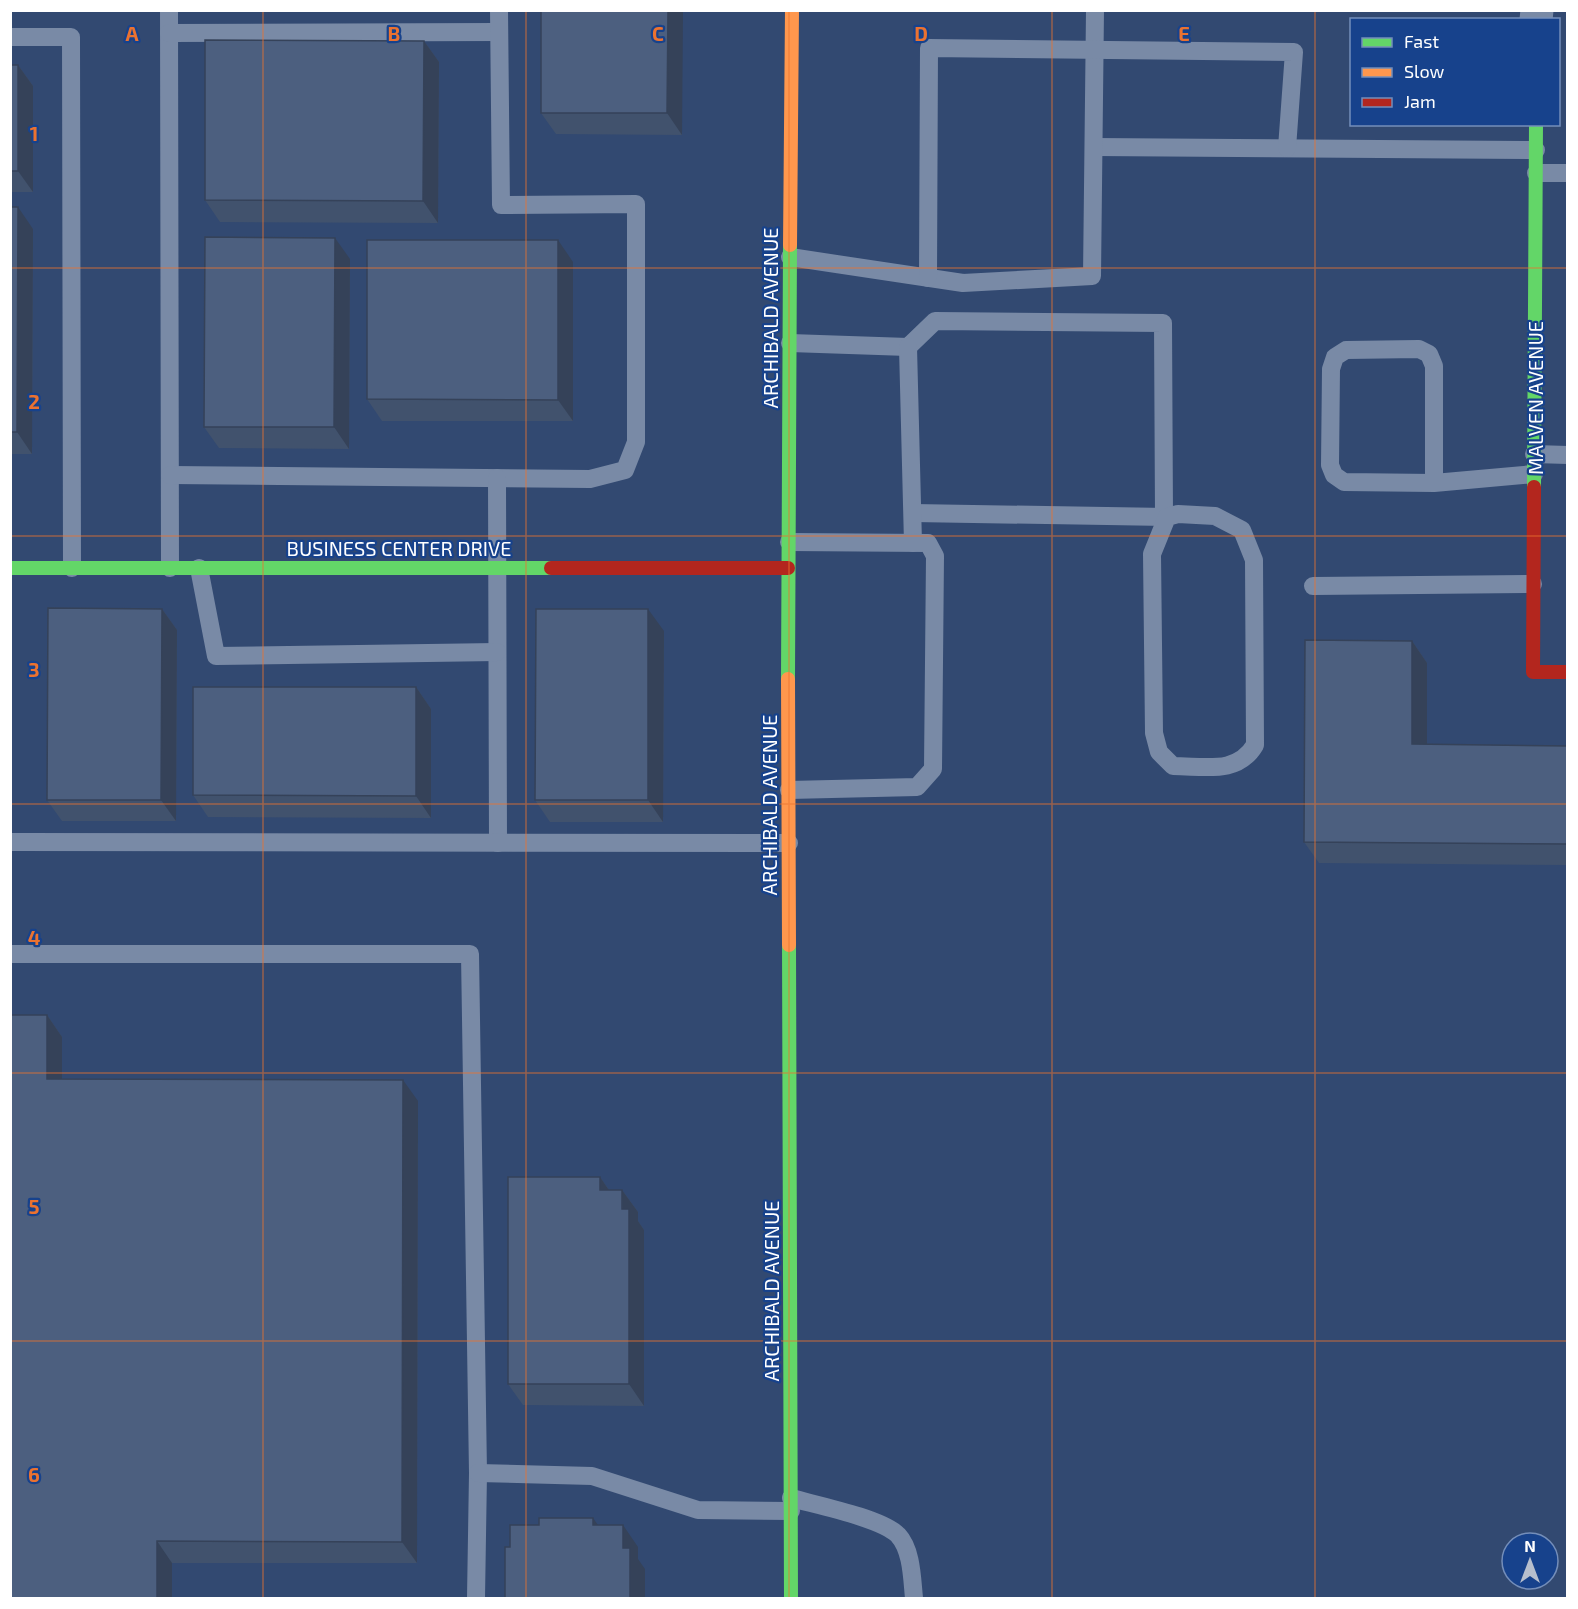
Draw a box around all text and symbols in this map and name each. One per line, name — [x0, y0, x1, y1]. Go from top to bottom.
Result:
legend — [1350, 18, 1560, 126]
text: A — [125, 21, 139, 45]
text: B — [388, 21, 400, 45]
text: C — [652, 21, 664, 45]
text: D — [914, 21, 928, 45]
text: E — [1178, 21, 1190, 45]
text: Fast — [1404, 30, 1439, 52]
text: Slow — [1404, 60, 1445, 82]
text: Jam — [1404, 90, 1436, 112]
text: 1 — [30, 121, 38, 145]
street label: ARCHIBALD AVENUE — [758, 228, 782, 408]
street label: MALVEN AVENUE — [1523, 321, 1547, 475]
text: 2 — [28, 389, 40, 413]
street label: BUSINESS CENTER DRIVE — [287, 536, 511, 560]
text: 3 — [28, 657, 40, 681]
street label: ARCHIBALD AVENUE — [757, 715, 781, 895]
text: 4 — [28, 925, 41, 949]
text: 5 — [28, 1194, 40, 1218]
street label: ARCHIBALD AVENUE — [759, 1201, 783, 1381]
text: 6 — [28, 1462, 40, 1486]
north arrow — [1500, 1531, 1560, 1591]
text: N — [1524, 1536, 1536, 1555]

